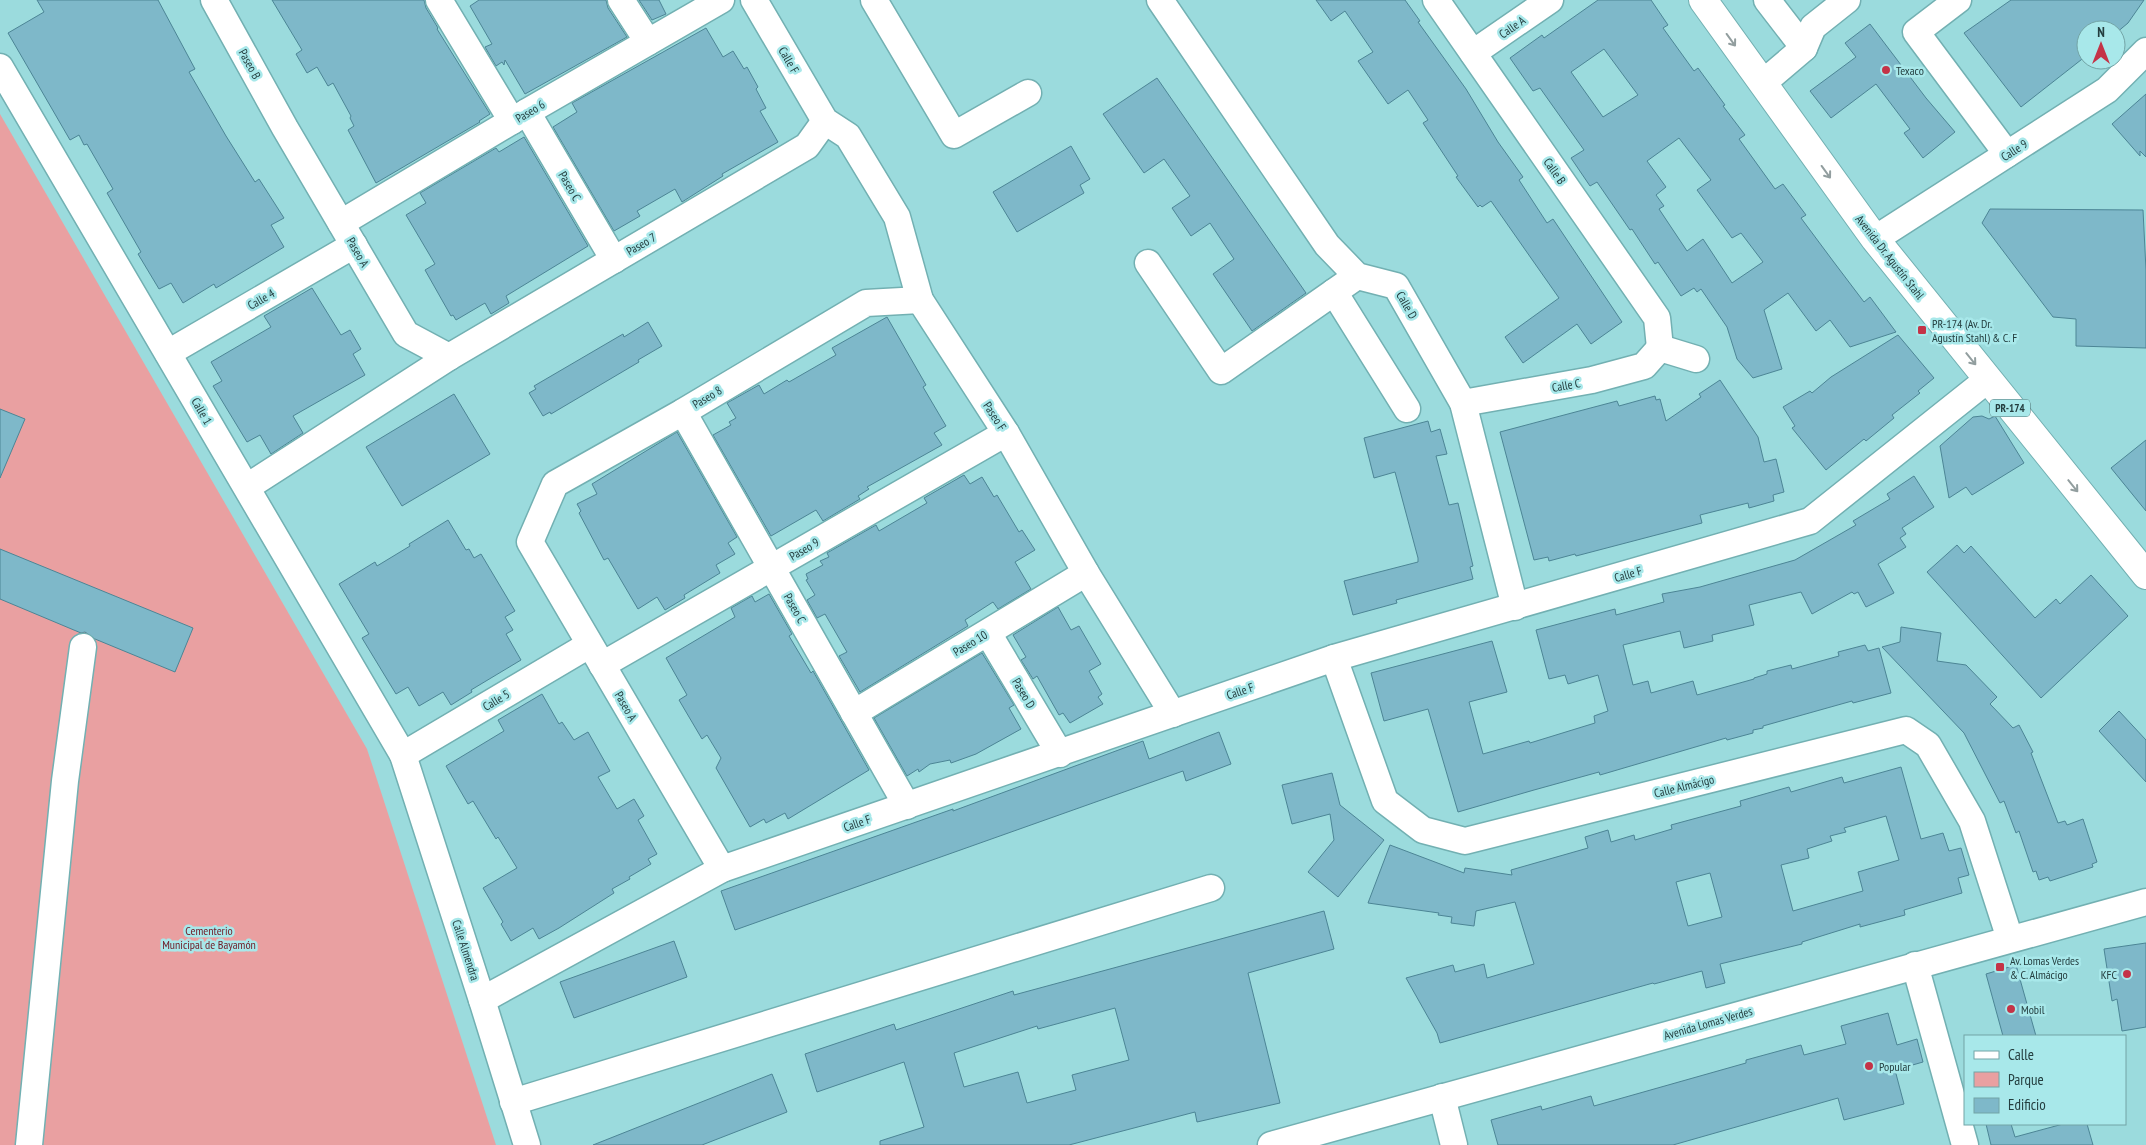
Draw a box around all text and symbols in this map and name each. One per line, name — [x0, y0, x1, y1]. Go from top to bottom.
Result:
street label: Calle A — [1496, 12, 1528, 41]
north arrow — [2076, 20, 2126, 70]
text: N — [2097, 23, 2105, 41]
one-way arrow — [1726, 32, 1737, 46]
street label: Calle F — [775, 44, 803, 76]
street label: Paseo B — [236, 46, 265, 82]
place label: Texaco — [1896, 63, 1924, 78]
marker: Texaco — [1880, 64, 1892, 76]
street label: Paseo 6 — [512, 96, 548, 126]
street label: Calle 9 — [1998, 136, 2030, 164]
street label: Calle B — [1541, 155, 1570, 187]
one-way arrow — [1821, 165, 1831, 179]
street label: Paseo C — [555, 168, 585, 204]
street label: Avenida Dr. Agustín Stahl — [1852, 212, 1928, 302]
street label: Paseo 7 — [623, 230, 659, 258]
street label: Paseo A — [344, 234, 373, 270]
street label: Calle 4 — [245, 285, 278, 313]
street label: Calle D — [1393, 288, 1421, 322]
place label: PR-174 (Av. Dr. Agustín Stahl) & C. F — [1932, 316, 2017, 345]
marker: PR-174 (Av. Dr. Agustín Stahl) & C. F — [1916, 324, 1928, 336]
one-way arrow — [1965, 353, 1976, 366]
street label: Calle C — [1551, 375, 1582, 395]
street label: Paseo 8 — [689, 382, 725, 412]
street label: Calle 1 — [188, 395, 216, 427]
street label: Paseo F — [980, 399, 1010, 433]
road number: PR-174 — [1990, 399, 2030, 416]
one-way arrow — [2068, 479, 2079, 492]
street label: Paseo 9 — [786, 535, 822, 563]
street label: Calle F — [1612, 563, 1644, 585]
street label: Paseo C — [781, 590, 810, 626]
street label: Paseo 10 — [950, 627, 990, 659]
street label: Paseo D — [1009, 675, 1039, 711]
street label: Calle F — [1224, 679, 1256, 703]
street label: Calle 5 — [480, 686, 512, 714]
street label: Paseo A — [612, 688, 641, 724]
street label: Calle Almácigo — [1652, 771, 1716, 801]
street label: Calle F — [841, 811, 873, 835]
street label: Calle Almendra — [449, 918, 483, 982]
park label: Cementerio Municipal de Bayamón — [162, 923, 256, 952]
place label: Av. Lomas Verdes & C. Almácigo — [2010, 953, 2079, 982]
marker: Av. Lomas Verdes & C. Almácigo — [1994, 961, 2006, 973]
place label: KFC — [2101, 967, 2117, 982]
marker: KFC — [2121, 968, 2133, 980]
place label: Mobil — [2021, 1002, 2045, 1017]
street label: Avenida Lomas Verdes — [1662, 1003, 1754, 1043]
marker: Mobil — [2005, 1003, 2017, 1015]
legend — [1964, 1035, 2126, 1125]
text: Calle — [2008, 1045, 2034, 1064]
place label: Popular — [1879, 1059, 1911, 1074]
marker: Popular — [1863, 1060, 1875, 1072]
text: Parque — [2008, 1070, 2044, 1089]
text: Edificio — [2008, 1095, 2046, 1114]

